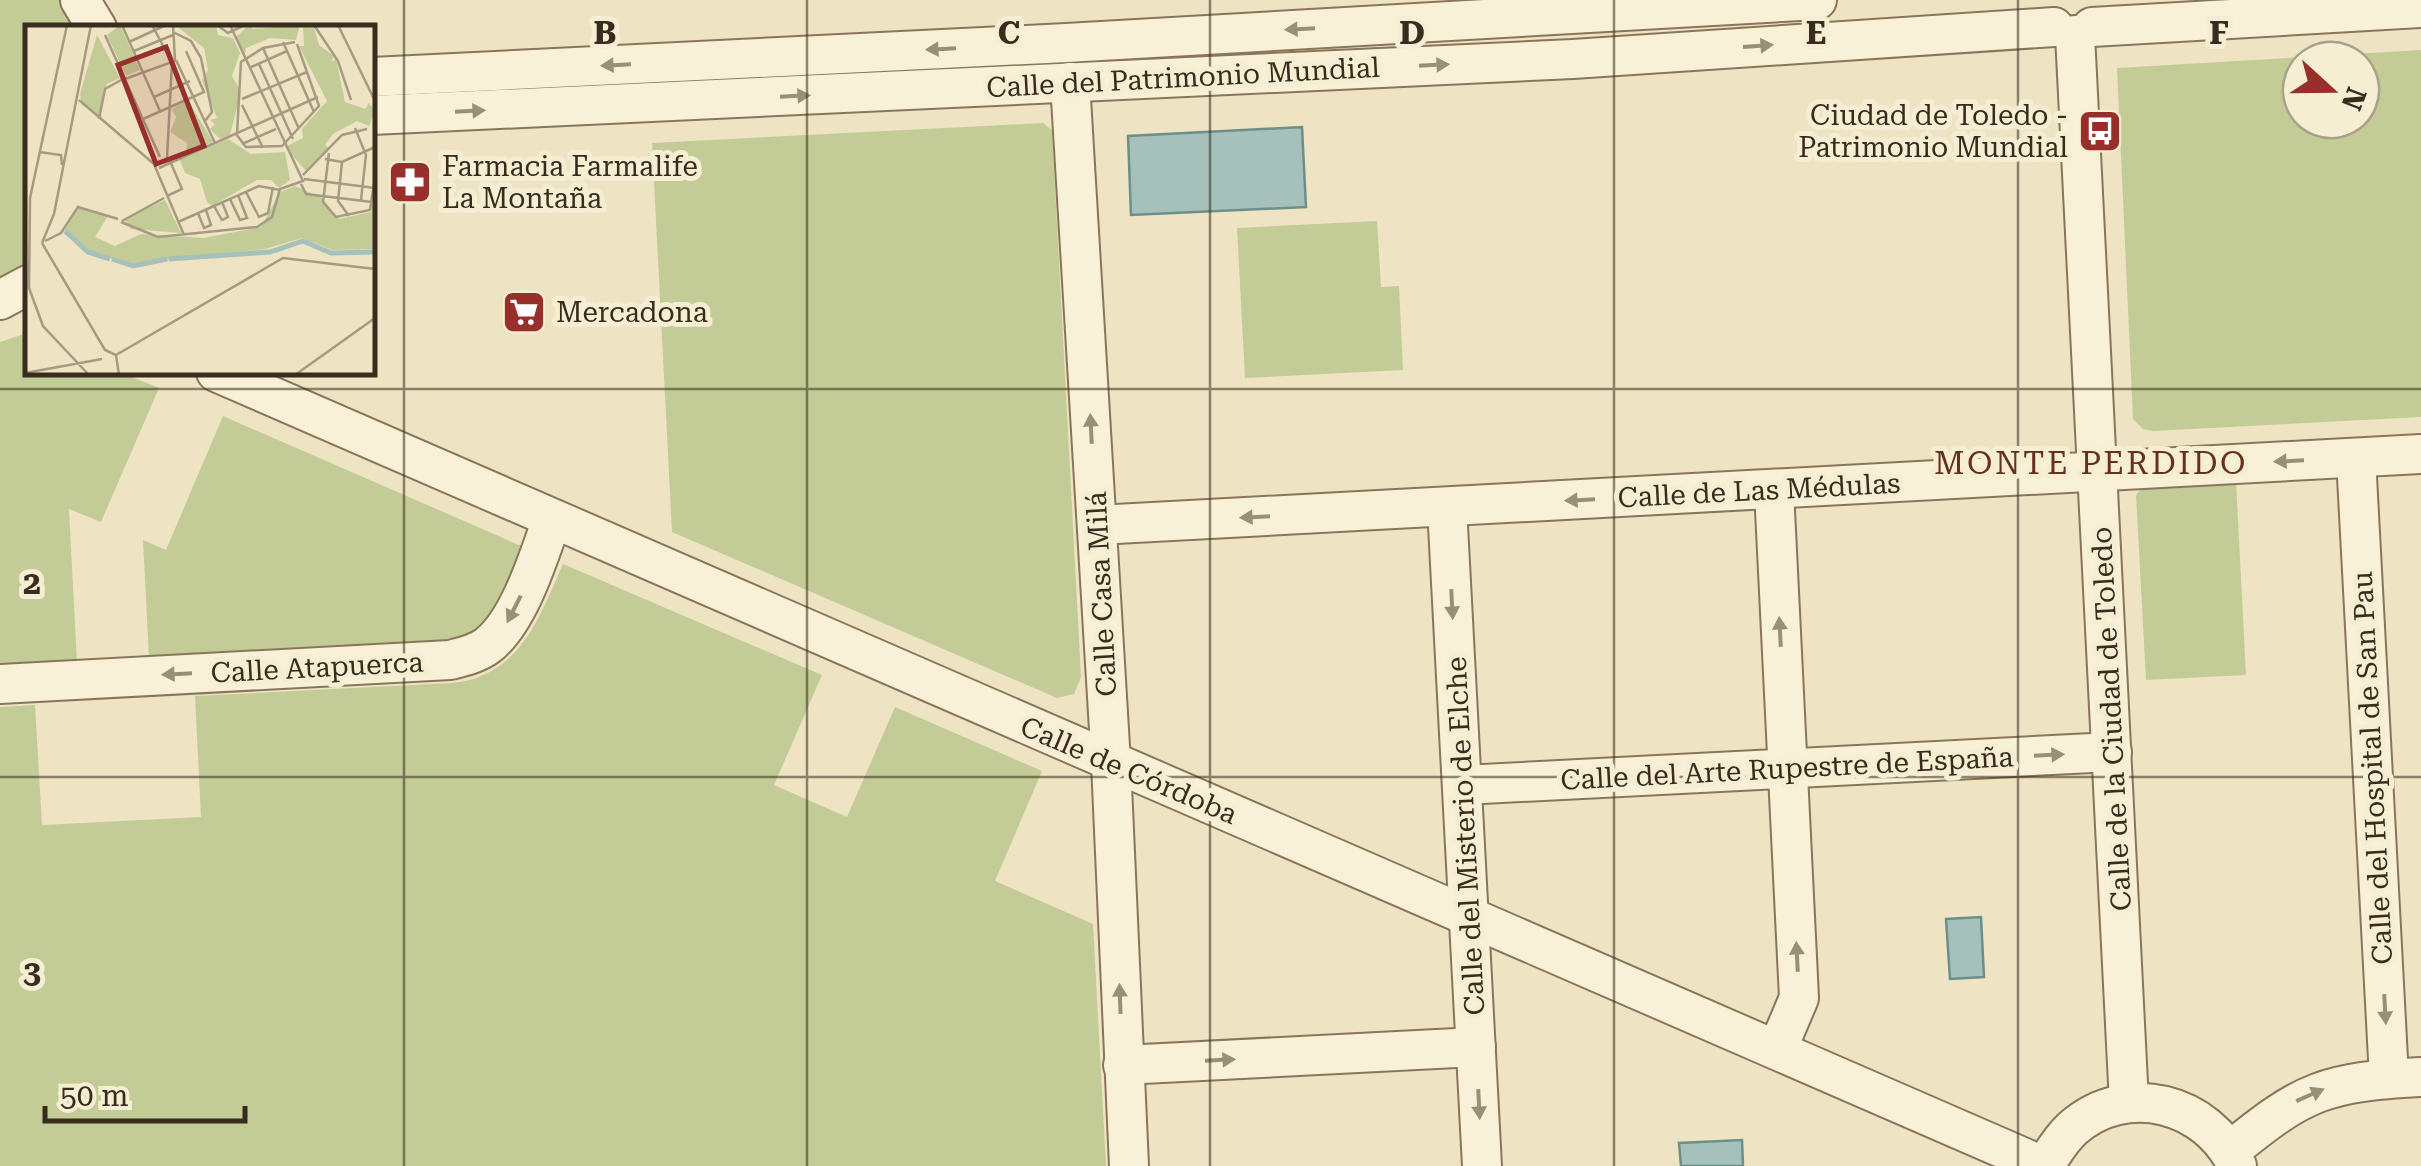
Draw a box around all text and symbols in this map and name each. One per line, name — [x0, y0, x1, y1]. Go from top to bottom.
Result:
text: B — [593, 14, 617, 52]
text: C — [998, 14, 1020, 52]
text: D — [1399, 14, 1425, 52]
text: E — [1806, 14, 1826, 52]
text: F — [2209, 14, 2229, 52]
one-way arrow — [1284, 21, 1315, 37]
inset map — [25, 25, 375, 375]
one-way arrow — [1743, 37, 1775, 53]
north arrow — [2281, 40, 2381, 140]
one-way arrow — [924, 41, 956, 57]
street label: Calle del Patrimonio Mundial — [986, 51, 1381, 104]
one-way arrow — [599, 57, 631, 73]
one-way arrow — [1418, 57, 1450, 73]
text: N — [2335, 83, 2373, 115]
one-way arrow — [779, 87, 811, 103]
place label: Ciudad de Toledo - Patrimonio Mundial — [1798, 99, 2068, 164]
one-way arrow — [454, 103, 486, 119]
bus stop icon: Ciudad de Toledo - Patrimonio Mundial — [2077, 108, 2123, 154]
place label: Farmacia Farmalife La Montaña — [442, 150, 698, 215]
pharmacy icon: Farmacia Farmalife La Montaña — [387, 159, 433, 205]
supermarket icon: Mercadona — [501, 289, 547, 335]
place label: Mercadona — [556, 296, 708, 329]
one-way arrow — [1083, 413, 1099, 445]
district label: MONTE PERDIDO — [1934, 444, 2248, 482]
one-way arrow — [2272, 453, 2304, 469]
street label: Calle de Las Médulas — [1617, 467, 1901, 514]
street label: Calle Casa Milá — [1080, 491, 1123, 697]
one-way arrow — [1563, 492, 1595, 508]
one-way arrow — [1239, 509, 1271, 525]
street label: Calle de la Ciudad de Toledo — [2085, 526, 2138, 912]
text: 2 — [23, 564, 41, 602]
street label: Calle del Hospital de San Pau — [2346, 571, 2399, 965]
one-way arrow — [1444, 589, 1460, 621]
one-way arrow — [506, 594, 523, 623]
one-way arrow — [1772, 616, 1788, 648]
street label: Calle Atapuerca — [210, 645, 424, 690]
street label: Calle del Misterio de Elche — [1440, 656, 1491, 1016]
one-way arrow — [160, 666, 192, 682]
street label: Calle de Córdoba — [1016, 710, 1242, 831]
street label: Calle del Arte Rupestre de España — [1560, 740, 2014, 797]
one-way arrow — [2034, 746, 2066, 762]
one-way arrow — [1789, 940, 1805, 972]
text: 3 — [23, 953, 41, 991]
one-way arrow — [1112, 982, 1128, 1014]
one-way arrow — [2377, 994, 2393, 1026]
one-way arrow — [1205, 1052, 1237, 1068]
scale bar — [45, 1061, 245, 1123]
text: 50 m — [60, 1078, 129, 1113]
one-way arrow — [2295, 1087, 2325, 1103]
one-way arrow — [1471, 1088, 1487, 1120]

